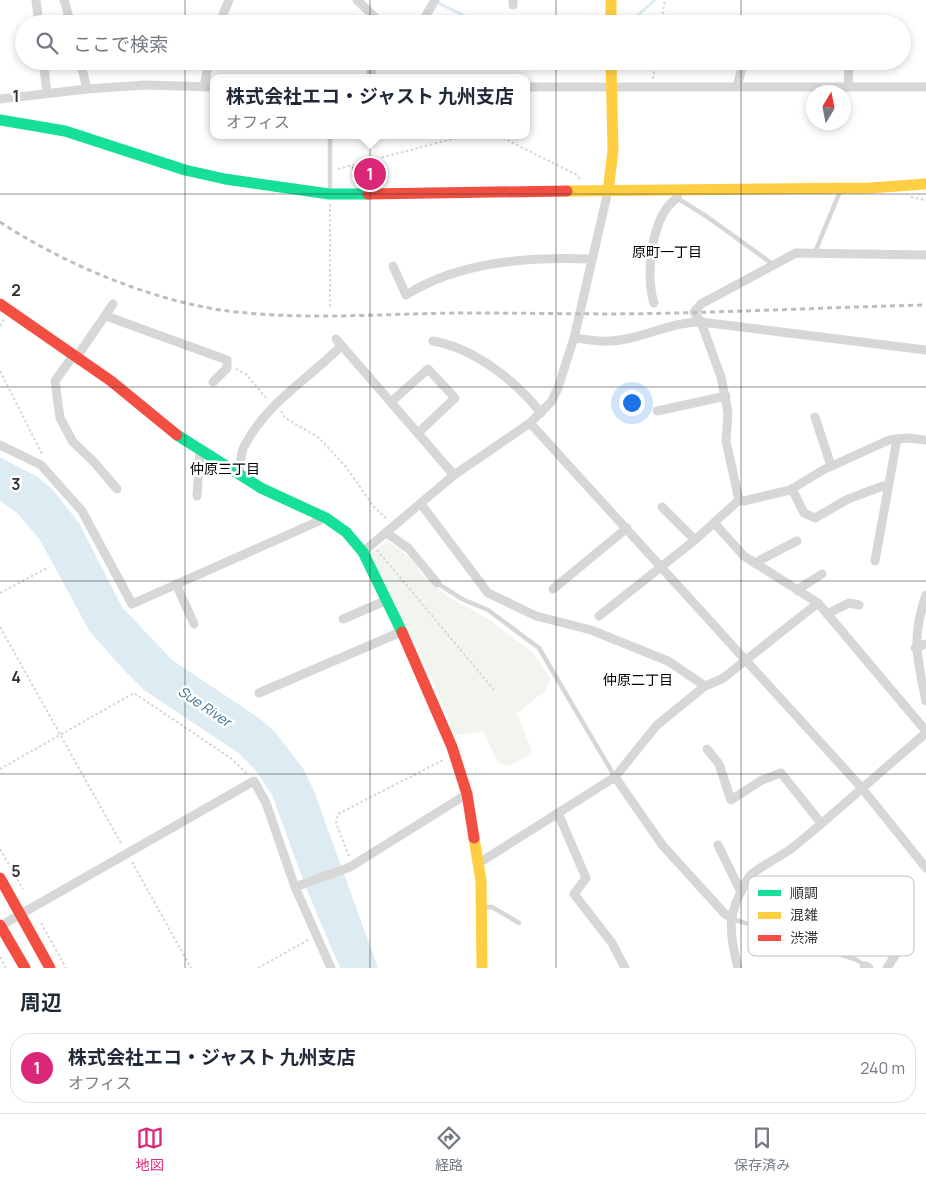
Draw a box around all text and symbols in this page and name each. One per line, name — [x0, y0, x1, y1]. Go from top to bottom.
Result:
search box — [15, 15, 911, 70]
icon: search — [33, 29, 61, 57]
text: ここで検索 — [73, 31, 168, 57]
popup — [210, 74, 530, 139]
text: 株式会社エコ・ジャスト 九州支店 — [226, 83, 514, 109]
text: 1 — [12, 85, 20, 107]
north arrow — [806, 85, 851, 130]
text: オフィス — [226, 111, 290, 133]
pin: 1 — [354, 155, 386, 193]
district label: 原町一丁目 — [632, 242, 702, 261]
text: 2 — [11, 279, 21, 301]
your location — [619, 390, 645, 416]
district label: 仲原三丁目 — [190, 459, 260, 478]
text: 3 — [11, 473, 21, 495]
text: 4 — [11, 666, 21, 688]
district label: 仲原二丁目 — [603, 670, 673, 689]
water label: Sue River — [175, 681, 237, 732]
text: 5 — [11, 860, 21, 882]
legend — [748, 876, 914, 956]
text: 順調 — [790, 883, 818, 902]
text: 混雑 — [790, 905, 818, 924]
text: 渋滞 — [790, 928, 818, 947]
text: 周辺 — [20, 988, 62, 1016]
text: 株式会社エコ・ジャスト 九州支店 — [68, 1044, 356, 1070]
text: 1 — [33, 1057, 41, 1079]
text: 240 m — [860, 1057, 905, 1079]
text: オフィス — [68, 1072, 132, 1094]
tab: 地図 — [136, 1124, 164, 1174]
tab: 経路 — [435, 1124, 463, 1174]
tab: 保存済み — [734, 1124, 790, 1174]

